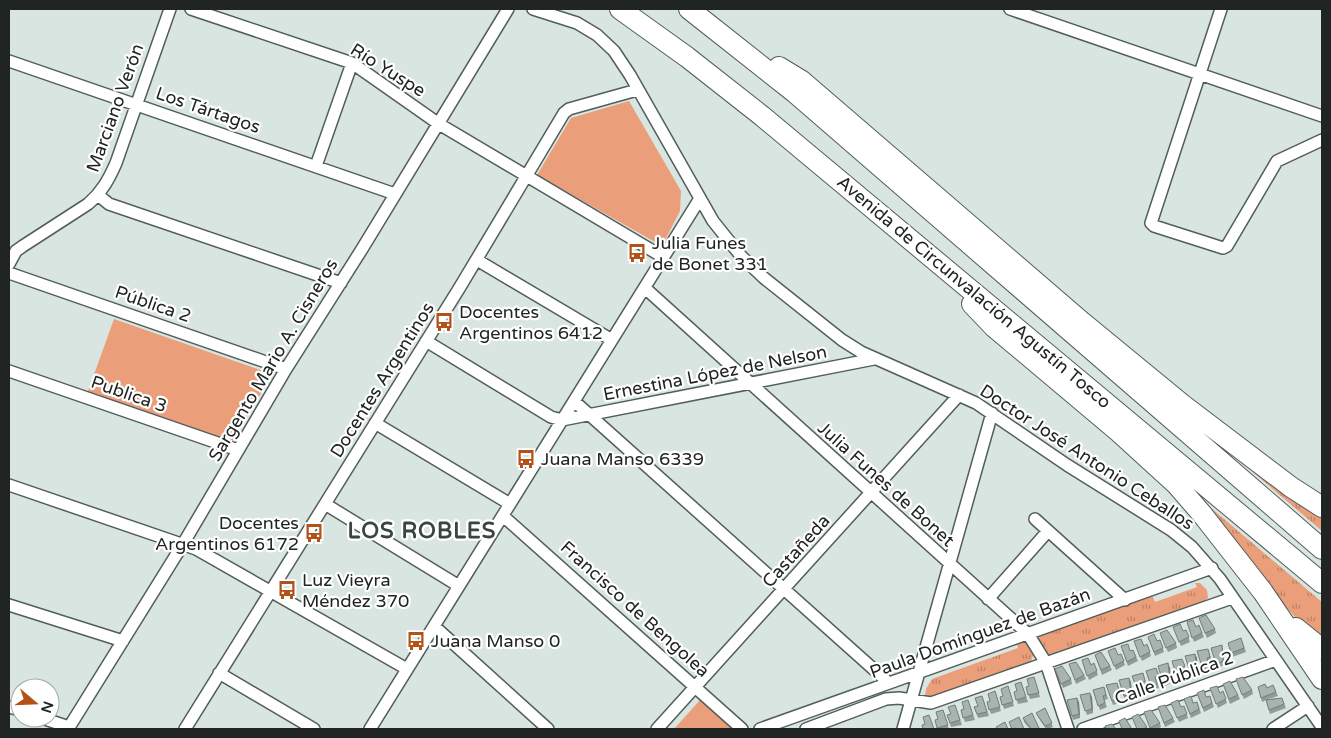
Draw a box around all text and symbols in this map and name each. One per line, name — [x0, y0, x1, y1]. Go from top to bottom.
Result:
street label: Río Yuspe — [346, 38, 430, 102]
street label: Marciano Verón — [82, 41, 148, 175]
street label: Los Tártagos — [153, 82, 263, 138]
street label: Avenida de Circunvalación Agustín Tosco — [833, 171, 1116, 413]
place label: Julia Funes de Bonet 331 — [652, 232, 768, 275]
bus stop icon: Julia Funes de Bonet 331 — [626, 242, 648, 264]
street label: Sargento Mario A. Cisneros — [204, 255, 342, 465]
street label: Pública 2 — [112, 281, 194, 327]
street label: Docentes Argentinos — [325, 298, 439, 462]
place label: Docentes Argentinos 6412 — [459, 301, 603, 344]
bus stop icon: Docentes Argentinos 6412 — [433, 311, 455, 333]
street label: Ernestina López de Nelson — [601, 341, 829, 405]
street label: Publica 3 — [88, 371, 170, 417]
street label: Doctor José Antonio Ceballos — [976, 379, 1198, 535]
street label: Julia Funes de Bonet — [813, 417, 959, 551]
bus stop icon: Juana Manso 6339 — [515, 448, 537, 470]
place label: Juana Manso 6339 — [541, 448, 704, 470]
street label: Castañeda — [757, 510, 835, 592]
place label: Docentes Argentinos 6172 — [155, 512, 299, 555]
district label: LOS ROBLES — [348, 518, 496, 544]
bus stop icon: Docentes Argentinos 6172 — [303, 522, 325, 544]
street label: Francisco de Bengolea — [556, 536, 714, 682]
place label: Luz Vieyra Méndez 370 — [302, 569, 409, 612]
bus stop icon: Luz Vieyra Méndez 370 — [276, 579, 298, 601]
street label: Paula Domínguez de Bazán — [867, 583, 1093, 683]
bus stop icon: Juana Manso 0 — [405, 630, 427, 652]
place label: Juana Manso 0 — [431, 630, 560, 652]
street label: Calle Pública 2 — [1111, 646, 1237, 710]
north arrow — [10, 678, 60, 728]
text: N — [37, 699, 57, 715]

